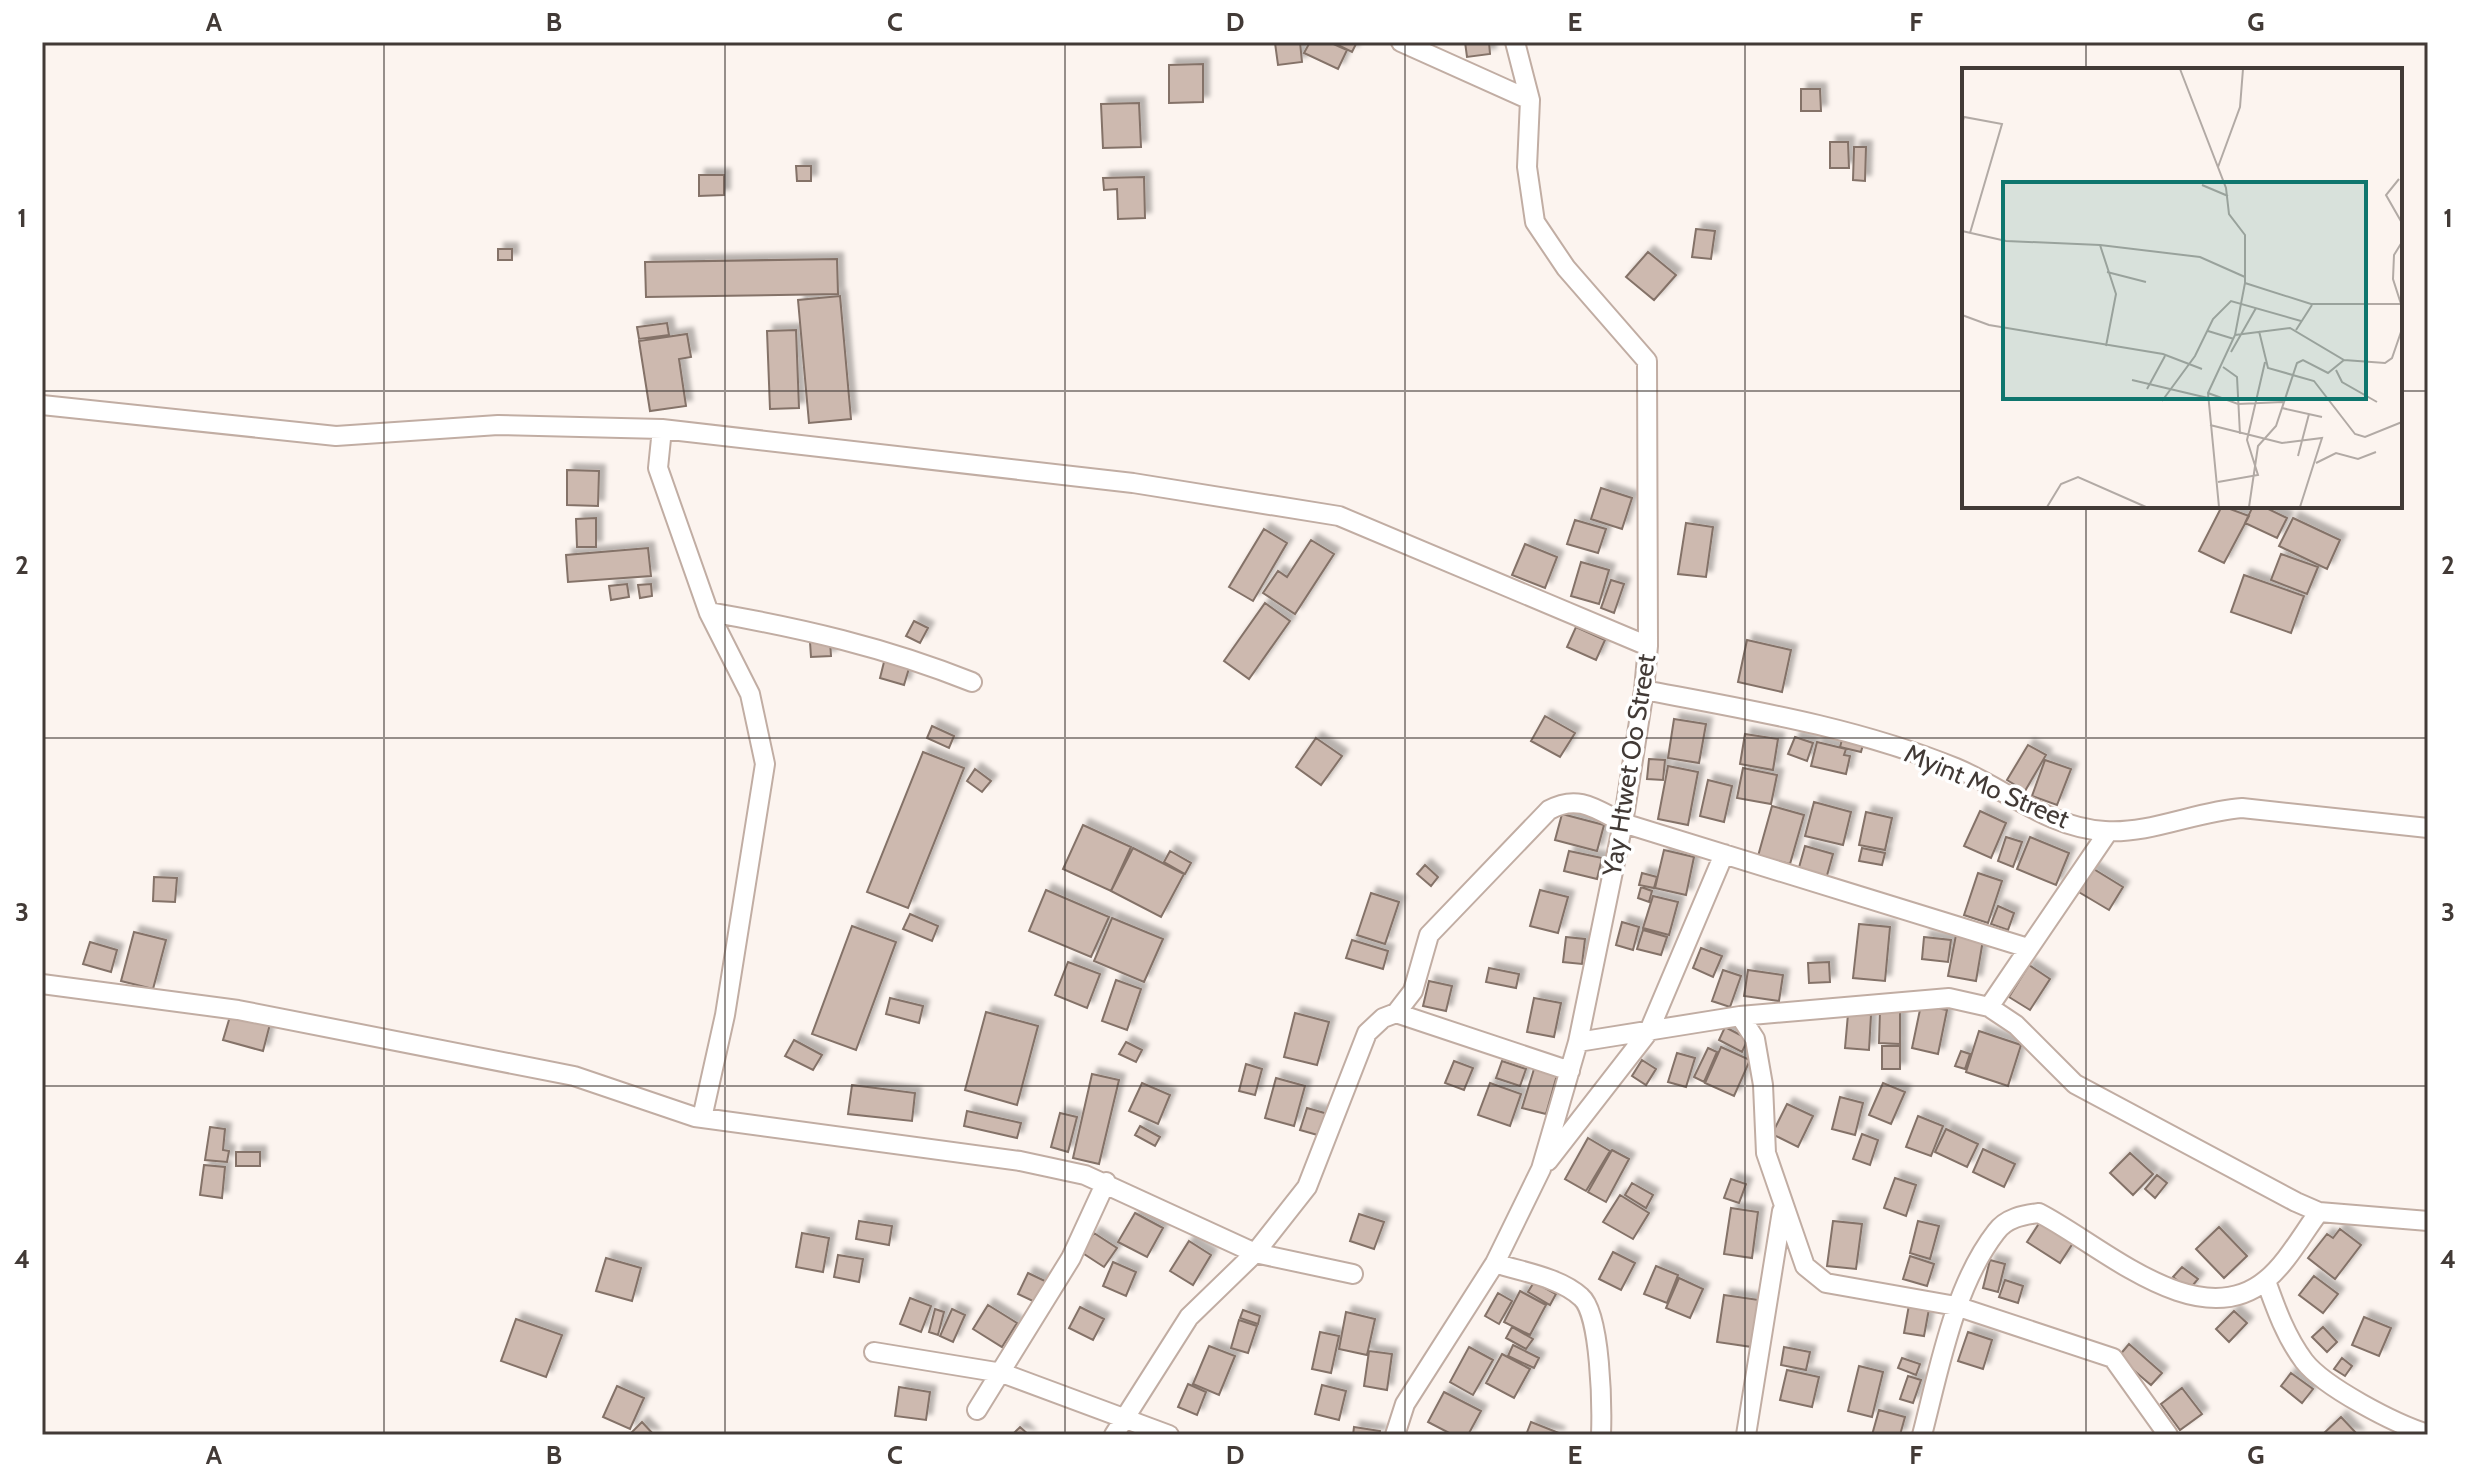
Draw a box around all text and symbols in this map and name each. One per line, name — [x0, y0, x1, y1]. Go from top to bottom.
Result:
text: A — [206, 6, 223, 38]
text: B — [546, 6, 562, 38]
text: C — [887, 6, 903, 38]
text: D — [1226, 6, 1244, 38]
text: E — [1568, 6, 1582, 38]
text: F — [1909, 6, 1923, 38]
text: G — [2247, 6, 2265, 38]
inset map — [1962, 68, 2402, 508]
text: 1 — [17, 202, 27, 234]
text: 1 — [2443, 202, 2453, 234]
text: 2 — [15, 549, 29, 581]
text: 2 — [2441, 549, 2455, 581]
street label: Yay Htwet Oo Street — [1595, 651, 1662, 879]
street label: Myint Mo Street — [1900, 737, 2074, 835]
text: 3 — [15, 896, 29, 928]
text: 3 — [2441, 896, 2455, 928]
text: 4 — [14, 1243, 30, 1275]
text: 4 — [2440, 1243, 2456, 1275]
text: A — [206, 1439, 223, 1471]
text: B — [546, 1439, 562, 1471]
text: C — [887, 1439, 903, 1471]
text: D — [1226, 1439, 1244, 1471]
text: E — [1568, 1439, 1582, 1471]
text: F — [1909, 1439, 1923, 1471]
text: G — [2247, 1439, 2265, 1471]

